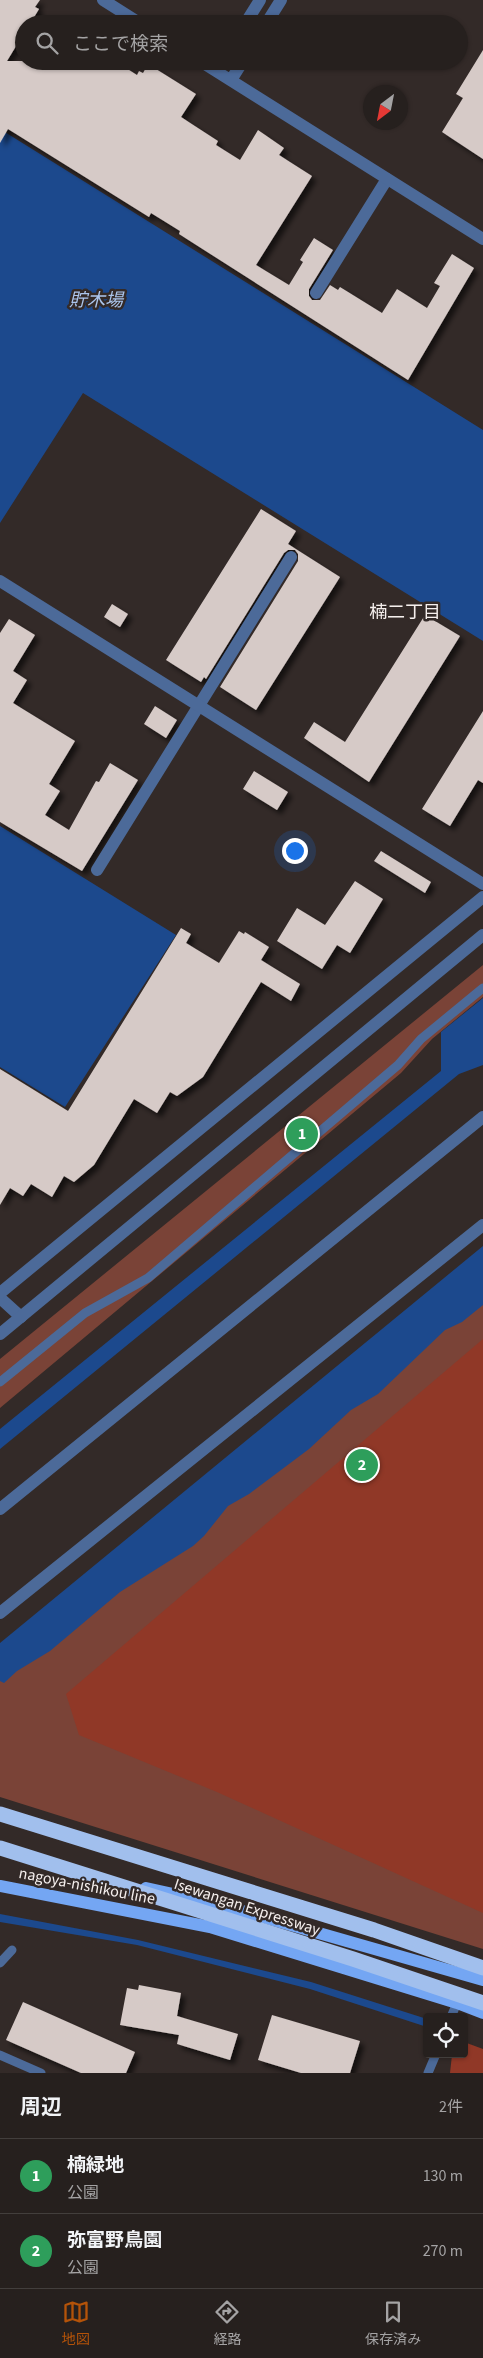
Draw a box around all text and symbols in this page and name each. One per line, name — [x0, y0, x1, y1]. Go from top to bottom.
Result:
search box — [15, 15, 468, 70]
icon: search — [33, 29, 61, 57]
text: ここで検索 — [73, 31, 168, 58]
north arrow — [363, 85, 408, 130]
water label: 貯木場 — [69, 288, 125, 313]
district label: 楠二丁目 — [369, 600, 441, 625]
your location — [282, 838, 308, 864]
pin: 1 — [286, 1115, 318, 1153]
pin: 2 — [346, 1446, 378, 1484]
street label: nagoya-nishikou line — [17, 1862, 157, 1910]
street label: Isewangan Expressway — [171, 1873, 323, 1941]
map controls — [423, 2013, 468, 2058]
button: locate — [423, 2013, 468, 2058]
text: 周辺 — [20, 2092, 62, 2122]
text: 2件 — [439, 2096, 463, 2118]
text: 楠緑地 — [67, 2152, 124, 2179]
text: 1 — [32, 2165, 40, 2187]
text: 130 m — [423, 2165, 463, 2187]
text: 公園 — [67, 2182, 99, 2204]
text: 弥富野鳥園 — [67, 2227, 162, 2254]
text: 2 — [32, 2240, 40, 2262]
text: 270 m — [423, 2240, 463, 2262]
text: 公園 — [67, 2257, 99, 2279]
tab: 地図 — [62, 2298, 90, 2350]
tab: 経路 — [213, 2298, 241, 2350]
tab: 保存済み — [365, 2298, 421, 2350]

